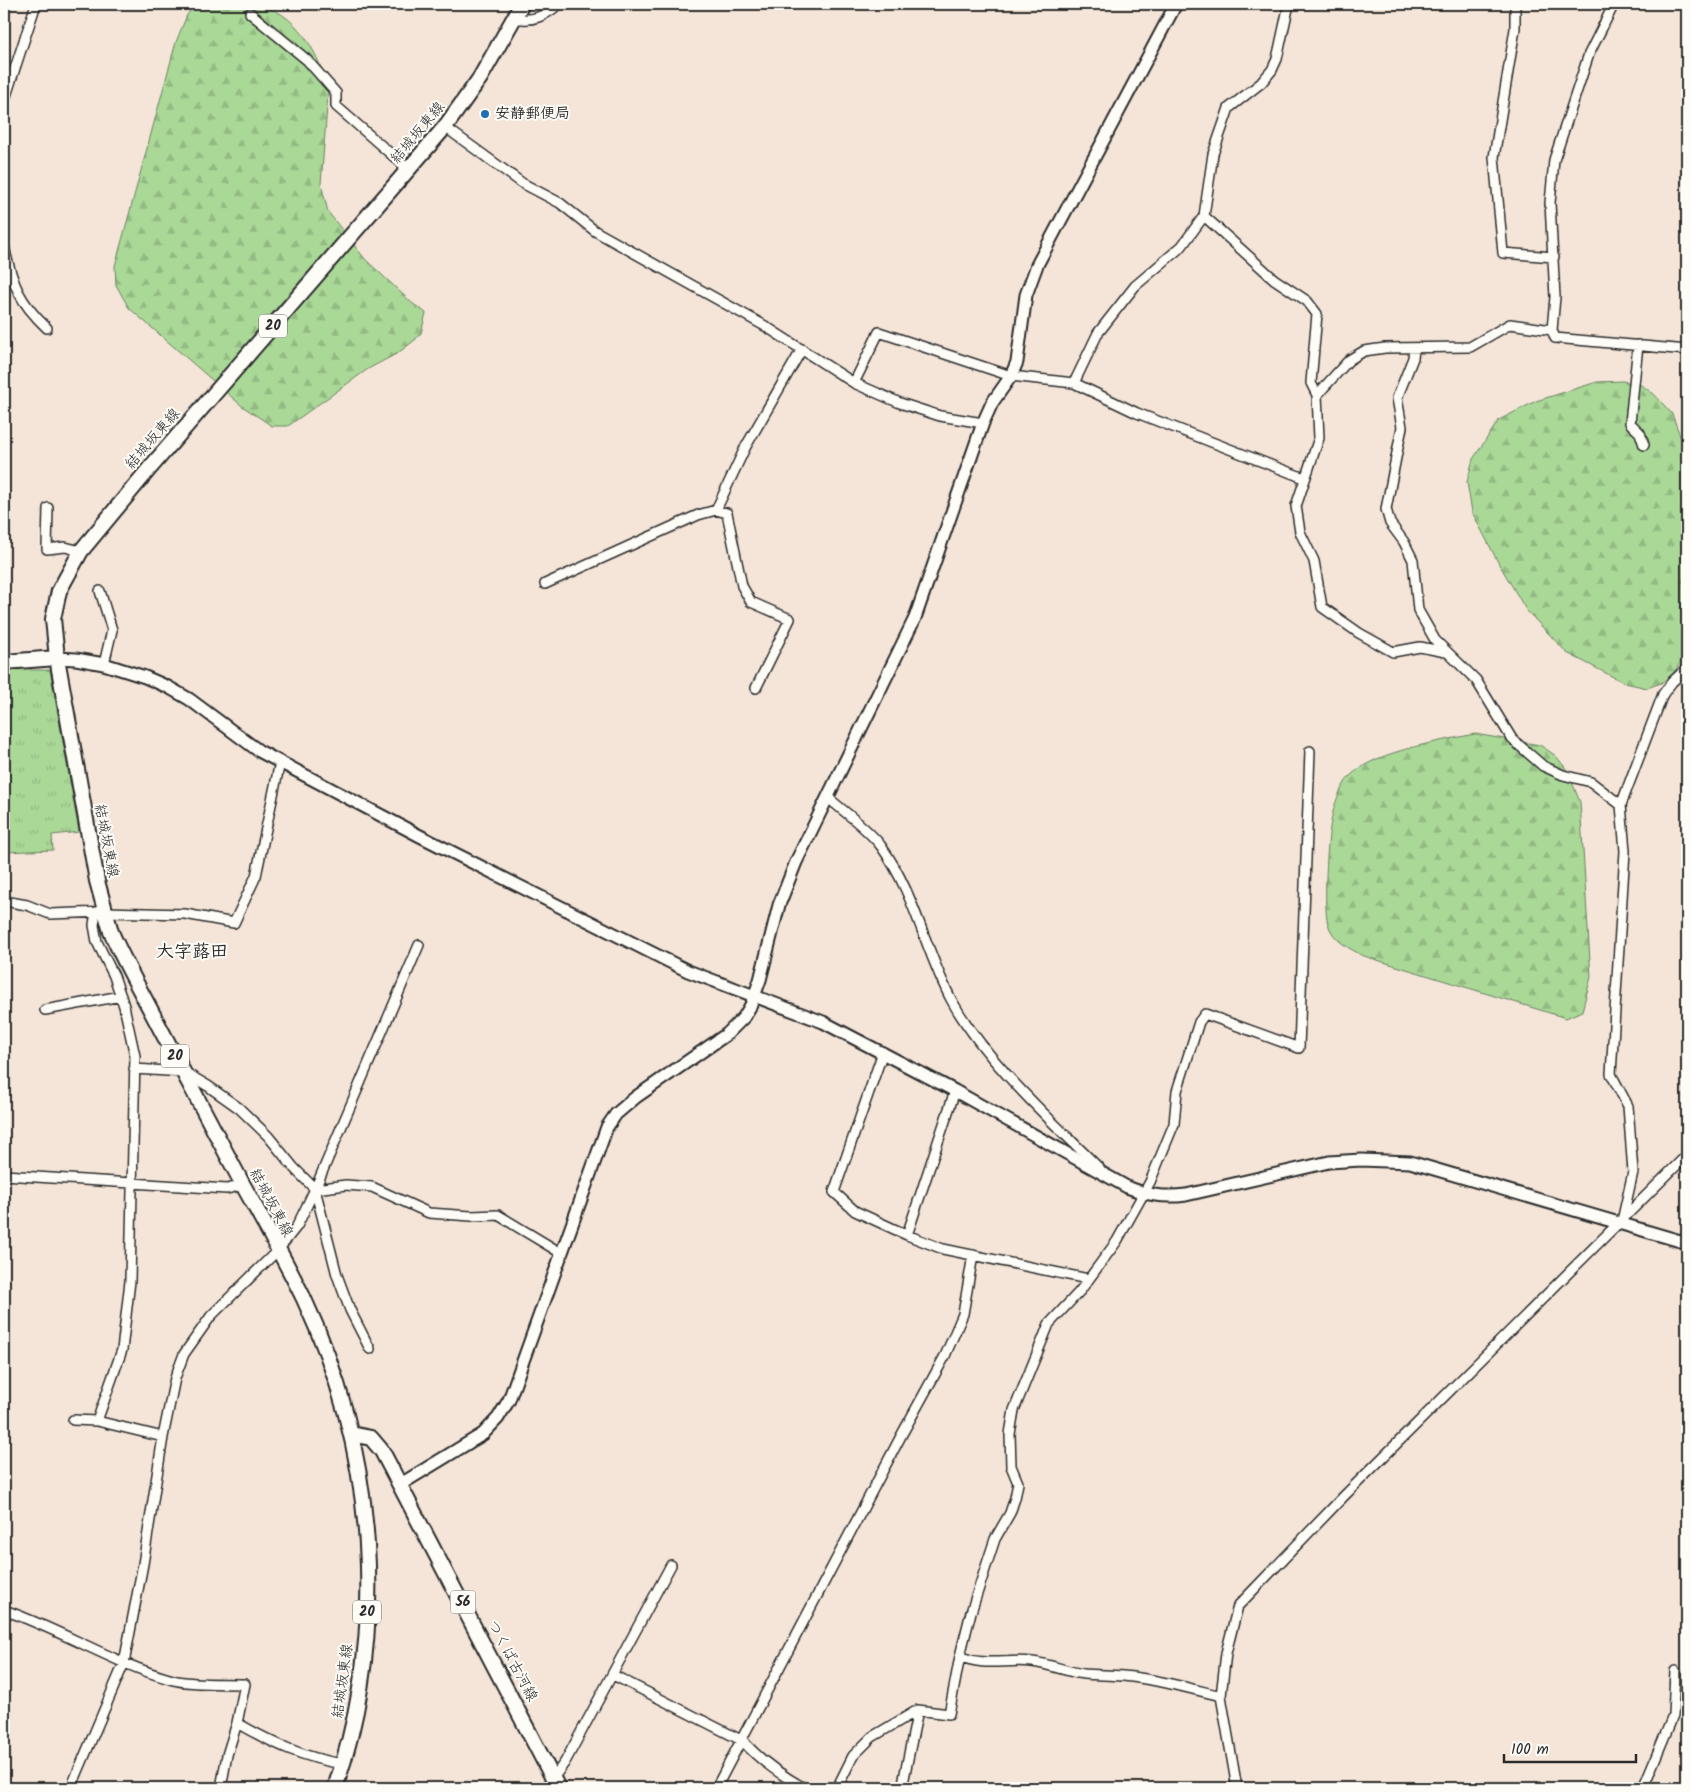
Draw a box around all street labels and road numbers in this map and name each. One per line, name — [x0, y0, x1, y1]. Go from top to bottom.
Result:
street label: 結城坂東線 — [385, 97, 451, 169]
road number: 20 — [259, 314, 287, 338]
street label: 結城坂東線 — [119, 403, 187, 475]
street label: 結城坂東線 — [87, 802, 125, 880]
road number: 20 — [161, 1044, 189, 1068]
street label: 結城坂東線 — [243, 1164, 299, 1242]
road number: 56 — [450, 1590, 476, 1614]
road number: 20 — [353, 1600, 381, 1624]
street label: つくば古河線 — [480, 1616, 544, 1706]
street label: 結城坂東線 — [326, 1642, 360, 1720]

